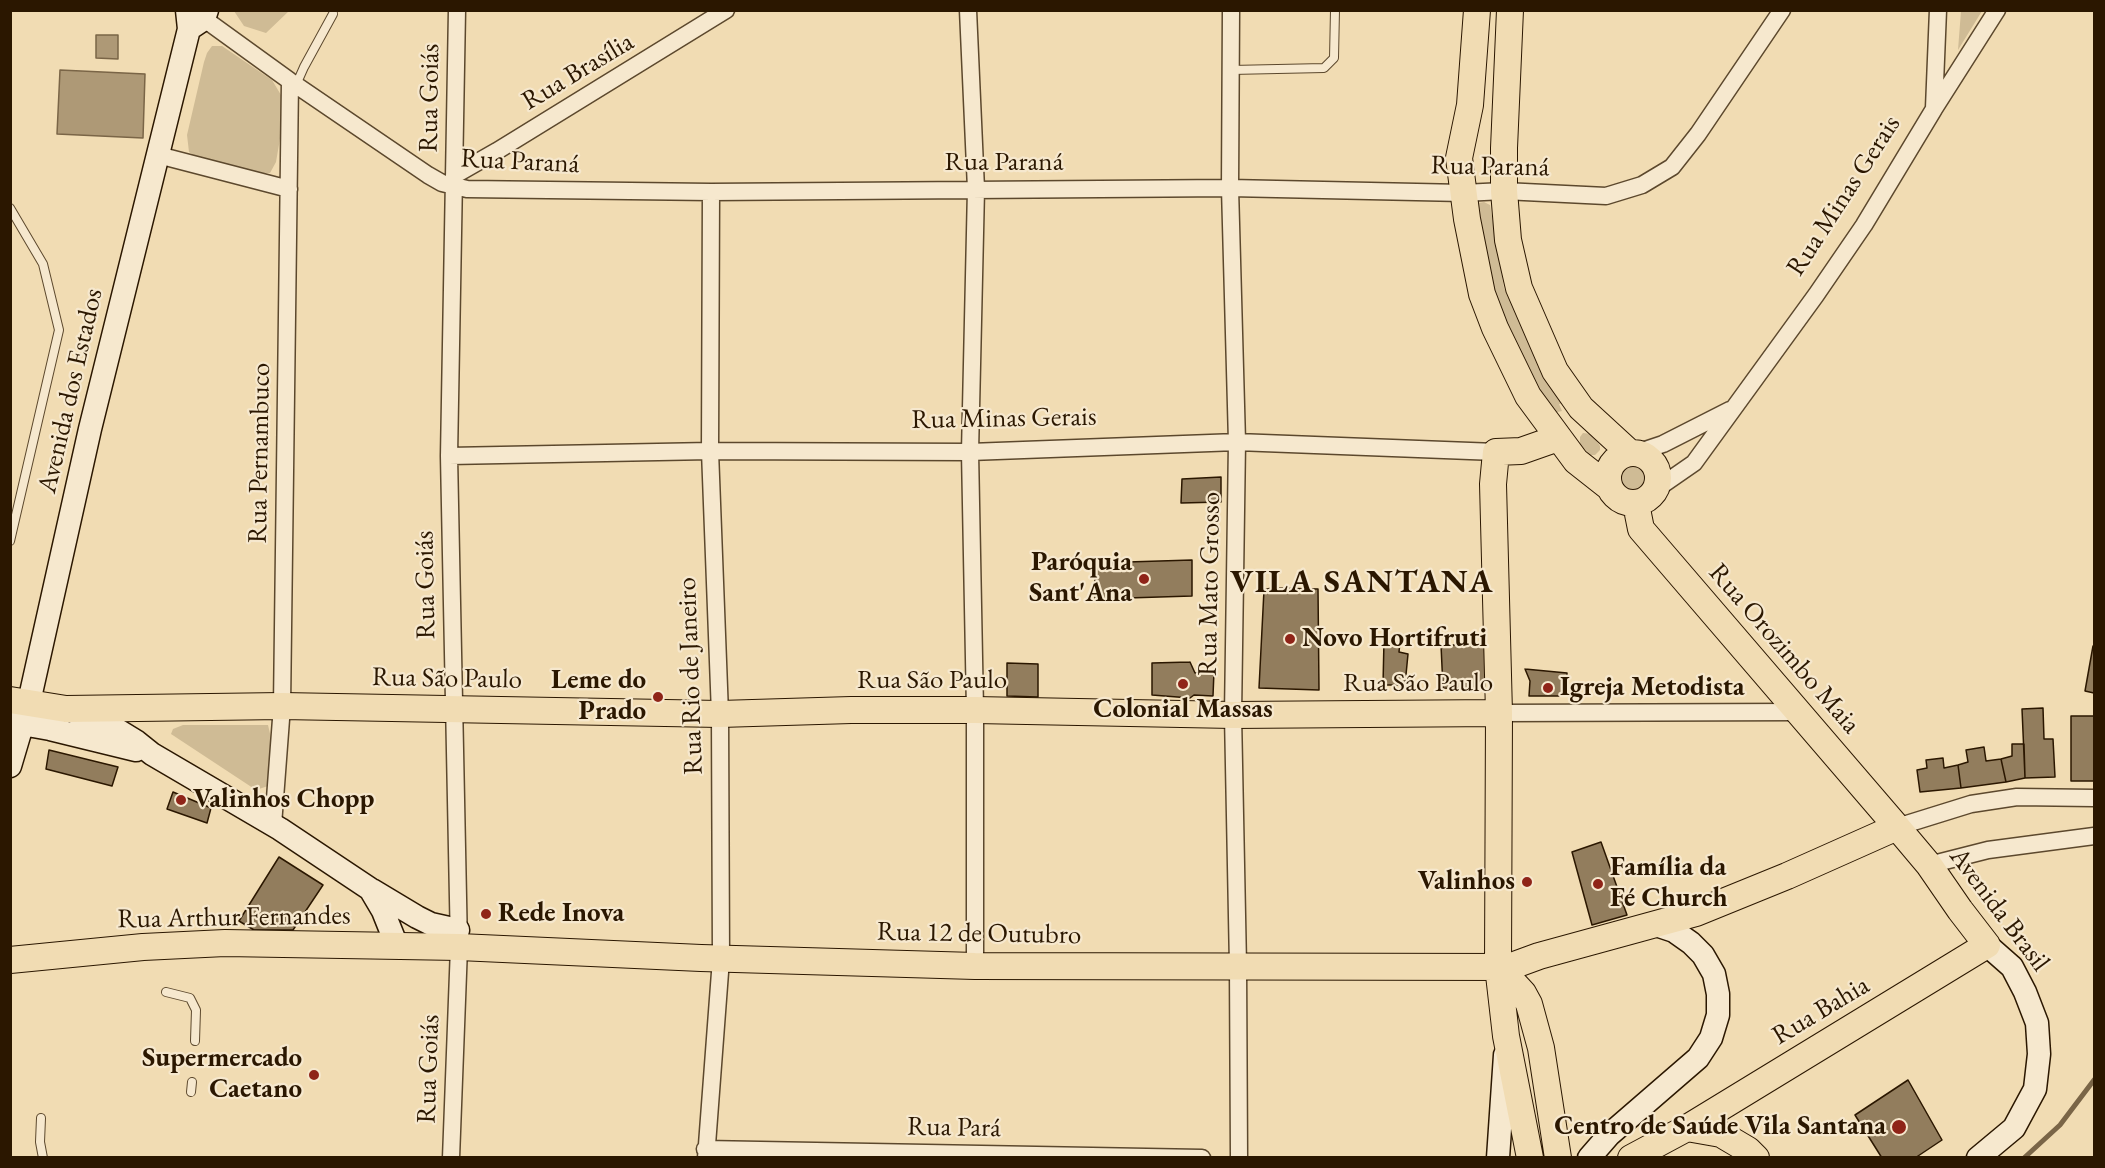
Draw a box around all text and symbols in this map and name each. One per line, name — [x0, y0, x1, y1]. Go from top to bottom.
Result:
street label: Rua Brasília — [516, 26, 640, 118]
street label: Rua Goiás — [413, 43, 447, 153]
street label: Rua Minas Gerais — [1780, 110, 1908, 282]
street label: Rua Paraná — [460, 143, 580, 181]
street label: Rua Paraná — [945, 147, 1063, 179]
street label: Rua Paraná — [1430, 150, 1550, 184]
street label: Avenida dos Estados — [32, 285, 110, 497]
street label: Rua Pernambuco — [242, 362, 278, 544]
street label: Rua Minas Gerais — [911, 401, 1097, 437]
street label: Rua Mato Grosso — [1192, 492, 1228, 676]
street label: Rua Goiás — [409, 530, 443, 640]
place label: Paróquia Sant'Ana — [1029, 547, 1132, 610]
street label: Rua Orozimbo Maia — [1701, 557, 1867, 741]
district label: VILA SANTANA — [1230, 563, 1494, 603]
marker: Paróquia Sant'Ana — [1137, 572, 1151, 586]
street label: Rua Rio de Janeiro — [671, 577, 711, 775]
place label: Novo Hortifruti — [1302, 623, 1487, 655]
marker: Novo Hortifruti — [1283, 632, 1297, 646]
street label: Rua São Paulo — [372, 661, 522, 697]
place label: Leme do Prado — [551, 665, 646, 728]
street label: Rua São Paulo — [857, 665, 1007, 697]
street label: Rua São Paulo — [1343, 668, 1493, 700]
place label: Igreja Metodista — [1560, 672, 1745, 704]
marker: Colonial Massas — [1176, 677, 1190, 691]
marker: Igreja Metodista — [1541, 681, 1555, 695]
marker: Leme do Prado — [651, 690, 665, 704]
place label: Colonial Massas — [1093, 694, 1273, 726]
place label: Valinhos Chopp — [193, 784, 374, 816]
marker: Valinhos Chopp — [174, 793, 188, 807]
street label: Avenida Brasil — [1942, 842, 2056, 978]
place label: Família da Fé Church — [1610, 852, 1728, 915]
place label: Valinhos — [1418, 866, 1515, 898]
marker: Valinhos — [1520, 875, 1534, 889]
marker: Família da Fé Church — [1591, 877, 1605, 891]
place label: Rede Inova — [498, 898, 624, 930]
street label: Rua Arthur Fernandes — [117, 900, 351, 936]
marker: Rede Inova — [479, 907, 493, 921]
street label: Rua 12 de Outubro — [877, 916, 1081, 952]
street label: Rua Bahia — [1767, 969, 1875, 1053]
street label: Rua Goiás — [411, 1014, 447, 1124]
place label: Supermercado Caetano — [142, 1043, 302, 1106]
marker: Supermercado Caetano — [307, 1068, 321, 1082]
street label: Rua Pará — [907, 1111, 1001, 1145]
place label: Centro de Saúde Vila Santana — [1554, 1111, 1886, 1143]
marker: Centro de Saúde Vila Santana — [1890, 1118, 1908, 1136]

